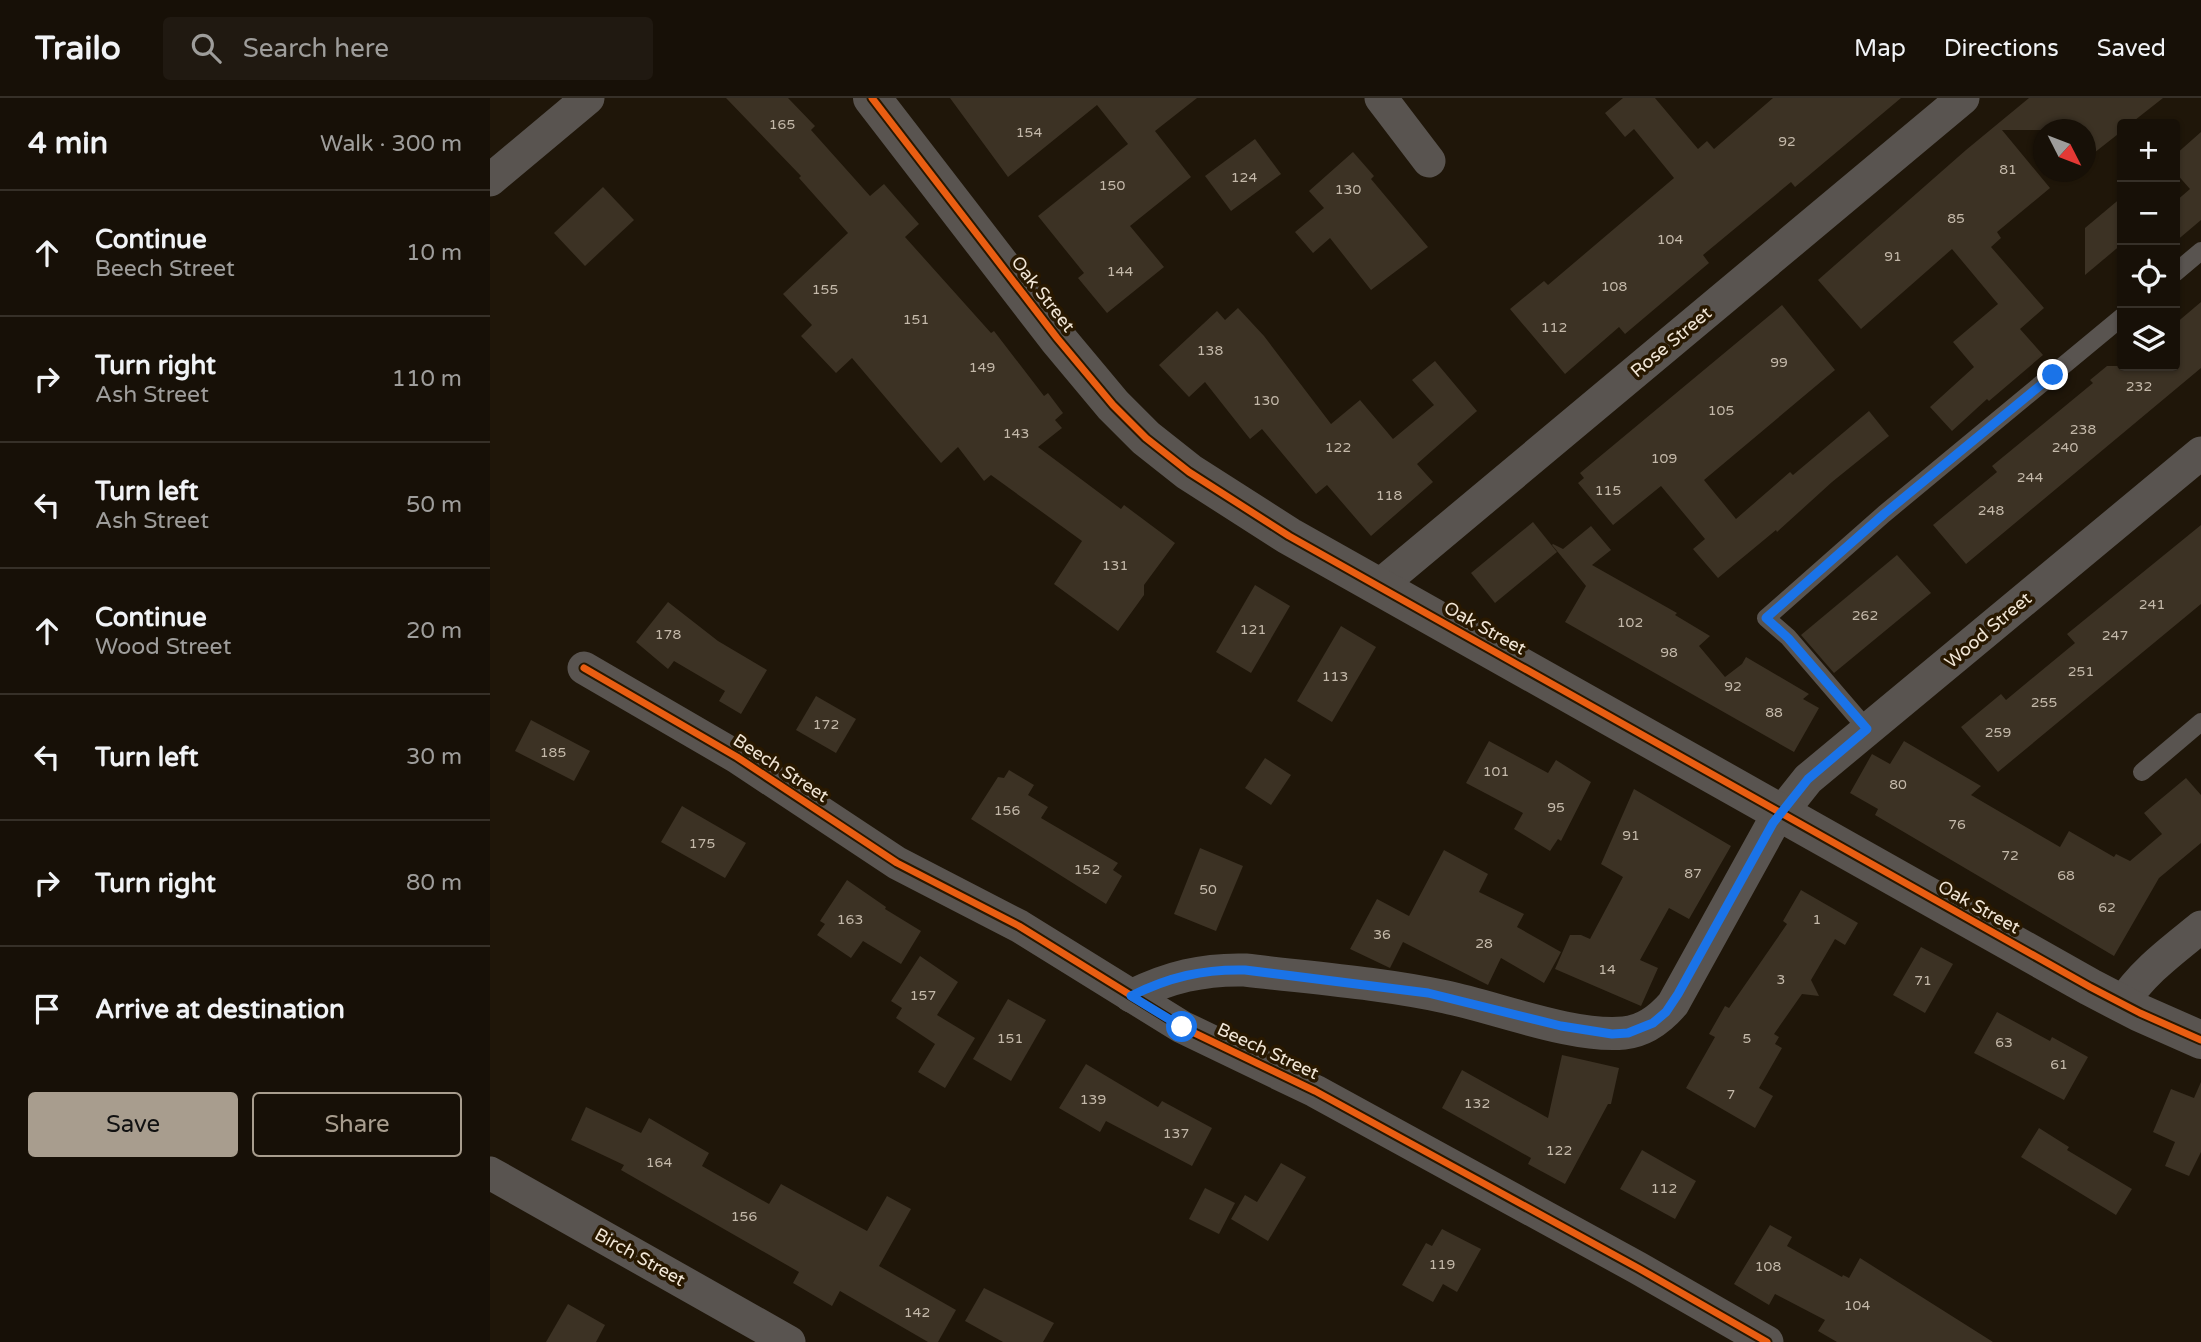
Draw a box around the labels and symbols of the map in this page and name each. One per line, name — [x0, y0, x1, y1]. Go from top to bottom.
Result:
house number: 165 — [769, 116, 795, 133]
north arrow — [2033, 119, 2096, 182]
house number: 154 — [1016, 124, 1042, 141]
house number: 92 — [1778, 133, 1796, 150]
house number: 81 — [1999, 161, 2017, 178]
house number: 124 — [1231, 169, 1257, 186]
house number: 150 — [1099, 177, 1125, 194]
house number: 130 — [1335, 181, 1361, 198]
house number: 85 — [1947, 210, 1965, 227]
house number: 104 — [1657, 231, 1683, 248]
house number: 91 — [1884, 248, 1902, 265]
street label: Oak Street — [1006, 252, 1080, 337]
house number: 144 — [1107, 263, 1133, 280]
house number: 108 — [1601, 278, 1627, 295]
house number: 155 — [812, 281, 838, 298]
street label: Rose Street — [1626, 302, 1716, 382]
house number: 151 — [903, 311, 929, 328]
house number: 112 — [1541, 319, 1567, 336]
house number: 138 — [1197, 342, 1223, 359]
house number: 99 — [1770, 354, 1788, 371]
house number: 149 — [969, 359, 995, 376]
route end — [2037, 359, 2068, 390]
house number: 232 — [2126, 378, 2152, 395]
house number: 130 — [1253, 392, 1279, 409]
house number: 105 — [1708, 402, 1734, 419]
house number: 238 — [2070, 421, 2096, 438]
house number: 143 — [1003, 425, 1029, 442]
house number: 122 — [1325, 439, 1351, 456]
house number: 240 — [2052, 439, 2078, 456]
house number: 109 — [1651, 450, 1677, 467]
house number: 244 — [2017, 469, 2043, 486]
house number: 115 — [1595, 482, 1621, 499]
house number: 118 — [1376, 487, 1402, 504]
house number: 248 — [1978, 502, 2004, 519]
house number: 131 — [1102, 557, 1128, 574]
street label: Wood Street — [1940, 587, 2036, 673]
street label: Oak Street — [1440, 596, 1530, 660]
house number: 241 — [2139, 596, 2165, 613]
house number: 262 — [1852, 607, 1878, 624]
house number: 102 — [1617, 614, 1643, 631]
house number: 121 — [1240, 621, 1266, 638]
house number: 178 — [655, 626, 681, 643]
house number: 247 — [2102, 627, 2128, 644]
house number: 98 — [1660, 644, 1678, 661]
house number: 251 — [2068, 663, 2094, 680]
house number: 113 — [1322, 668, 1348, 685]
house number: 92 — [1724, 678, 1742, 695]
house number: 255 — [2031, 694, 2057, 711]
house number: 88 — [1765, 704, 1783, 721]
house number: 172 — [813, 716, 839, 733]
house number: 259 — [1985, 724, 2011, 741]
street label: Beech Street — [729, 729, 833, 807]
house number: 185 — [540, 744, 566, 761]
house number: 101 — [1483, 763, 1509, 780]
house number: 80 — [1889, 776, 1907, 793]
house number: 95 — [1547, 799, 1565, 816]
house number: 156 — [994, 802, 1020, 819]
house number: 76 — [1948, 816, 1966, 833]
house number: 91 — [1622, 827, 1640, 844]
house number: 175 — [689, 835, 715, 852]
house number: 72 — [2001, 847, 2019, 864]
house number: 152 — [1074, 861, 1100, 878]
house number: 87 — [1684, 865, 1702, 882]
house number: 68 — [2057, 867, 2075, 884]
street label: Oak Street — [1934, 875, 2024, 939]
house number: 50 — [1199, 881, 1217, 898]
house number: 62 — [2098, 899, 2116, 916]
house number: 163 — [837, 911, 863, 928]
house number: 1 — [1813, 911, 1821, 928]
house number: 36 — [1373, 926, 1391, 943]
house number: 28 — [1475, 935, 1493, 952]
house number: 14 — [1598, 961, 1616, 978]
house number: 3 — [1777, 971, 1785, 988]
house number: 71 — [1914, 972, 1932, 989]
house number: 157 — [910, 987, 936, 1004]
route start — [1166, 1011, 1197, 1042]
street label: Beech Street — [1214, 1018, 1322, 1084]
house number: 151 — [997, 1030, 1023, 1047]
house number: 5 — [1743, 1030, 1751, 1047]
house number: 63 — [1995, 1034, 2013, 1051]
house number: 61 — [2050, 1056, 2068, 1073]
house number: 7 — [1727, 1086, 1735, 1103]
house number: 139 — [1080, 1091, 1106, 1108]
house number: 132 — [1464, 1095, 1490, 1112]
house number: 137 — [1163, 1125, 1189, 1142]
house number: 122 — [1546, 1142, 1572, 1159]
house number: 164 — [646, 1154, 672, 1171]
house number: 112 — [1651, 1180, 1677, 1197]
house number: 156 — [731, 1208, 757, 1225]
street label: Birch Street — [591, 1223, 689, 1291]
house number: 119 — [1429, 1256, 1455, 1273]
house number: 108 — [1755, 1258, 1781, 1275]
house number: 104 — [1844, 1297, 1870, 1314]
house number: 142 — [904, 1304, 930, 1321]

